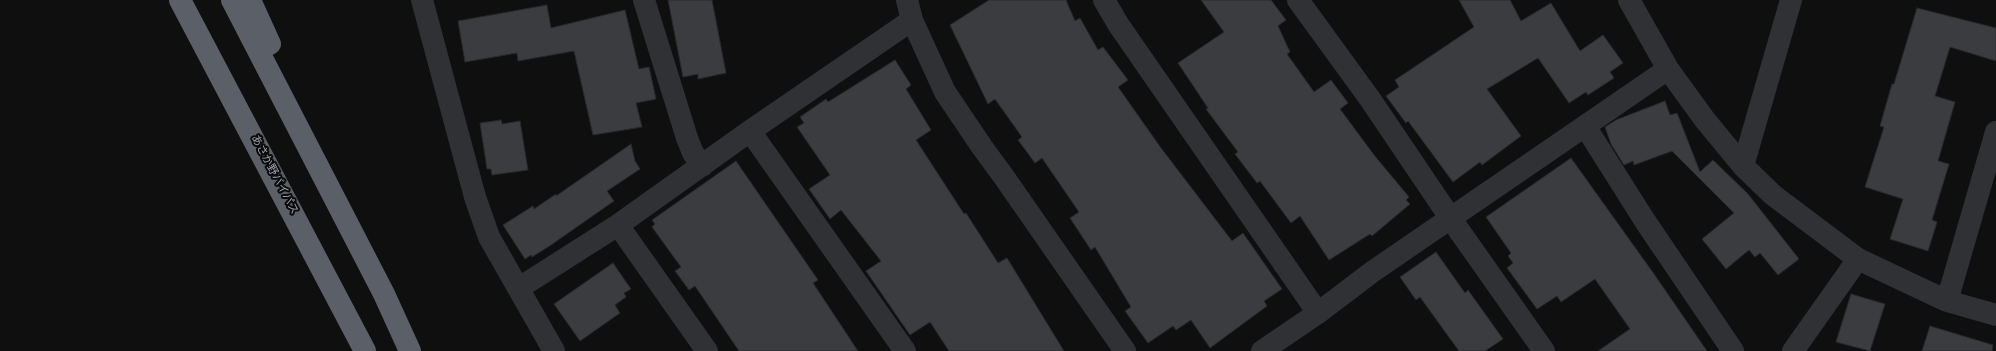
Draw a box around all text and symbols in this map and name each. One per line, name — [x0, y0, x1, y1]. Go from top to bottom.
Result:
street label: あさか野バイパス — [248, 133, 300, 217]

